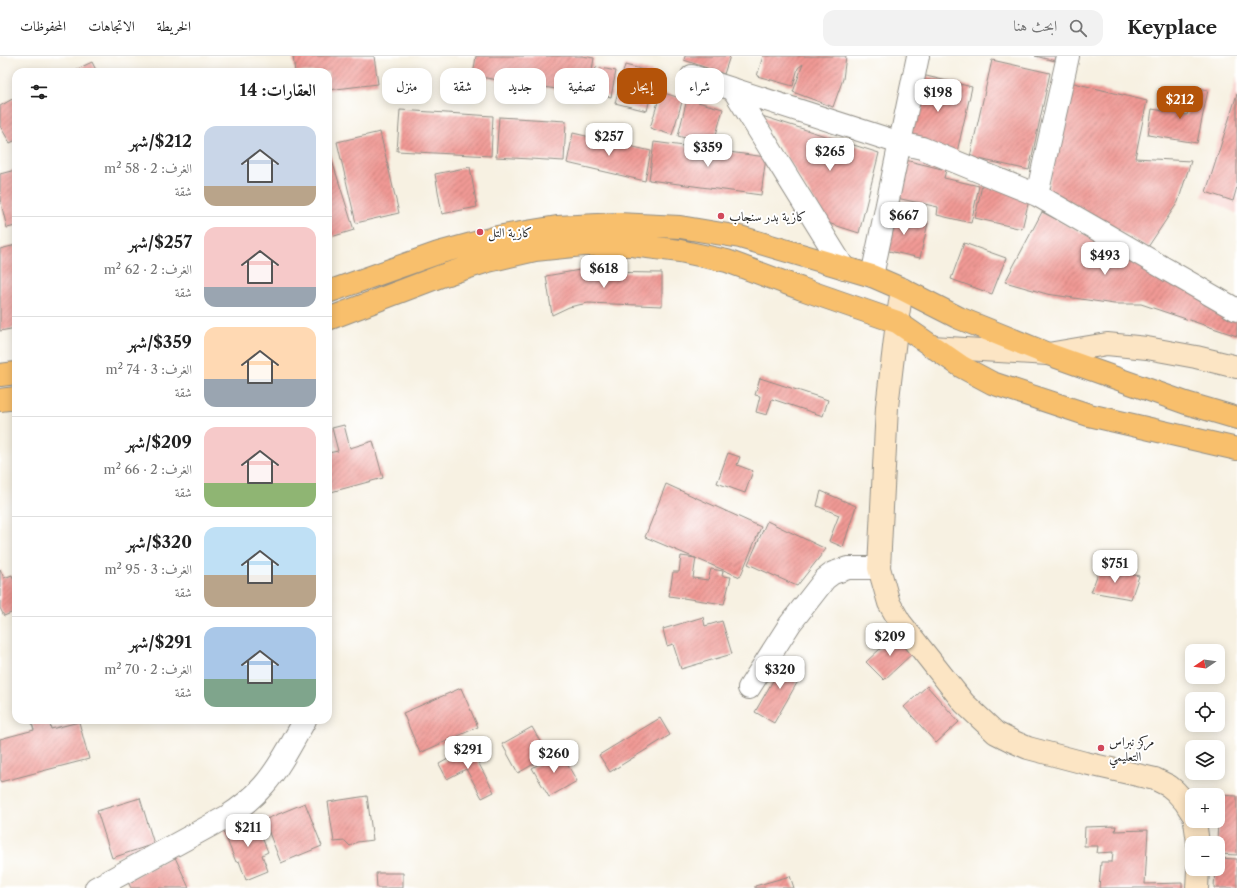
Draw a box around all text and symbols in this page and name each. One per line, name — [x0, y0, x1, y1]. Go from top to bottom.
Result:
search box — [823, 10, 1103, 46]
text: ابحث هنا — [1013, 16, 1057, 35]
text: Keyplace — [1127, 16, 1217, 39]
text: المحفوظات — [20, 17, 66, 35]
text: الاتجاهات — [88, 17, 135, 35]
text: الخريطة — [157, 17, 191, 35]
icon: search — [1067, 17, 1089, 39]
chip: منزل — [382, 68, 432, 104]
chip: شقة — [440, 68, 486, 104]
chip: جديد — [494, 68, 546, 104]
chip: تصفية — [554, 68, 609, 104]
chip: إيجار — [617, 68, 667, 104]
chip: شراء — [675, 68, 724, 104]
pin: $198 — [914, 79, 962, 113]
text: العقارات: 14 — [240, 80, 316, 100]
icon: filters — [28, 81, 50, 103]
text: $198 — [924, 84, 952, 100]
pin: $212 — [1156, 86, 1204, 120]
text: $212 — [1166, 91, 1194, 107]
pin: $257 — [585, 123, 633, 157]
text: $257 — [595, 128, 623, 144]
text: $212/شهر — [129, 131, 192, 151]
pin: $359 — [684, 134, 732, 168]
pin: $265 — [806, 138, 854, 172]
text: $359 — [693, 139, 723, 155]
icon: home — [236, 142, 284, 190]
text: $265 — [815, 143, 845, 159]
text: الغرف: 2 · 58 m² — [104, 160, 192, 176]
text: شقة — [175, 183, 192, 199]
pin: $667 — [880, 202, 928, 236]
text: $667 — [889, 207, 919, 223]
place label: كازية بدر سنجاب — [729, 208, 806, 225]
marker: كازية بدر سنجاب — [716, 211, 726, 221]
place label: كازية التل — [488, 224, 532, 242]
marker: كازية التل — [475, 227, 485, 237]
text: $257/شهر — [128, 232, 192, 252]
pin: $493 — [1081, 242, 1129, 276]
icon: home — [236, 243, 284, 291]
text: $493 — [1090, 247, 1120, 263]
pin: $618 — [580, 255, 628, 289]
text: $618 — [590, 260, 618, 276]
text: الغرف: 2 · 62 m² — [104, 261, 192, 277]
text: شقة — [175, 284, 192, 300]
text: $359/شهر — [128, 332, 192, 352]
icon: home — [236, 343, 284, 391]
text: الغرف: 3 · 74 m² — [106, 361, 192, 377]
text: شقة — [175, 384, 192, 400]
text: $209/شهر — [126, 432, 192, 452]
icon: home — [236, 443, 284, 491]
text: الغرف: 2 · 66 m² — [104, 461, 192, 477]
text: شقة — [175, 484, 192, 500]
text: $320/شهر — [126, 532, 192, 552]
icon: home — [236, 543, 284, 591]
pin: $751 — [1091, 550, 1139, 584]
text: $751 — [1102, 555, 1128, 571]
text: الغرف: 3 · 95 m² — [104, 561, 192, 577]
text: شقة — [175, 584, 192, 600]
pin: $209 — [866, 623, 914, 657]
text: $209 — [875, 628, 905, 644]
text: $291/شهر — [129, 632, 192, 652]
icon: home — [236, 643, 284, 691]
north arrow — [1185, 644, 1225, 684]
map controls — [1185, 644, 1225, 876]
pin: $320 — [756, 656, 804, 690]
text: الغرف: 2 · 70 m² — [104, 661, 192, 677]
text: $320 — [765, 661, 795, 677]
text: شقة — [175, 684, 192, 700]
button: locate — [1185, 692, 1225, 732]
place label: مركز نبراس التعليمي — [1109, 733, 1154, 769]
pin: $291 — [444, 736, 492, 770]
pin: $260 — [530, 740, 578, 774]
button: layers — [1185, 740, 1225, 780]
text: $291 — [454, 741, 482, 757]
marker: مركز نبراس التعليمي — [1096, 743, 1106, 753]
text: $260 — [539, 745, 570, 761]
button: + — [1185, 788, 1225, 828]
pin: $211 — [224, 814, 272, 848]
text: $211 — [235, 819, 261, 835]
button: − — [1185, 836, 1225, 876]

